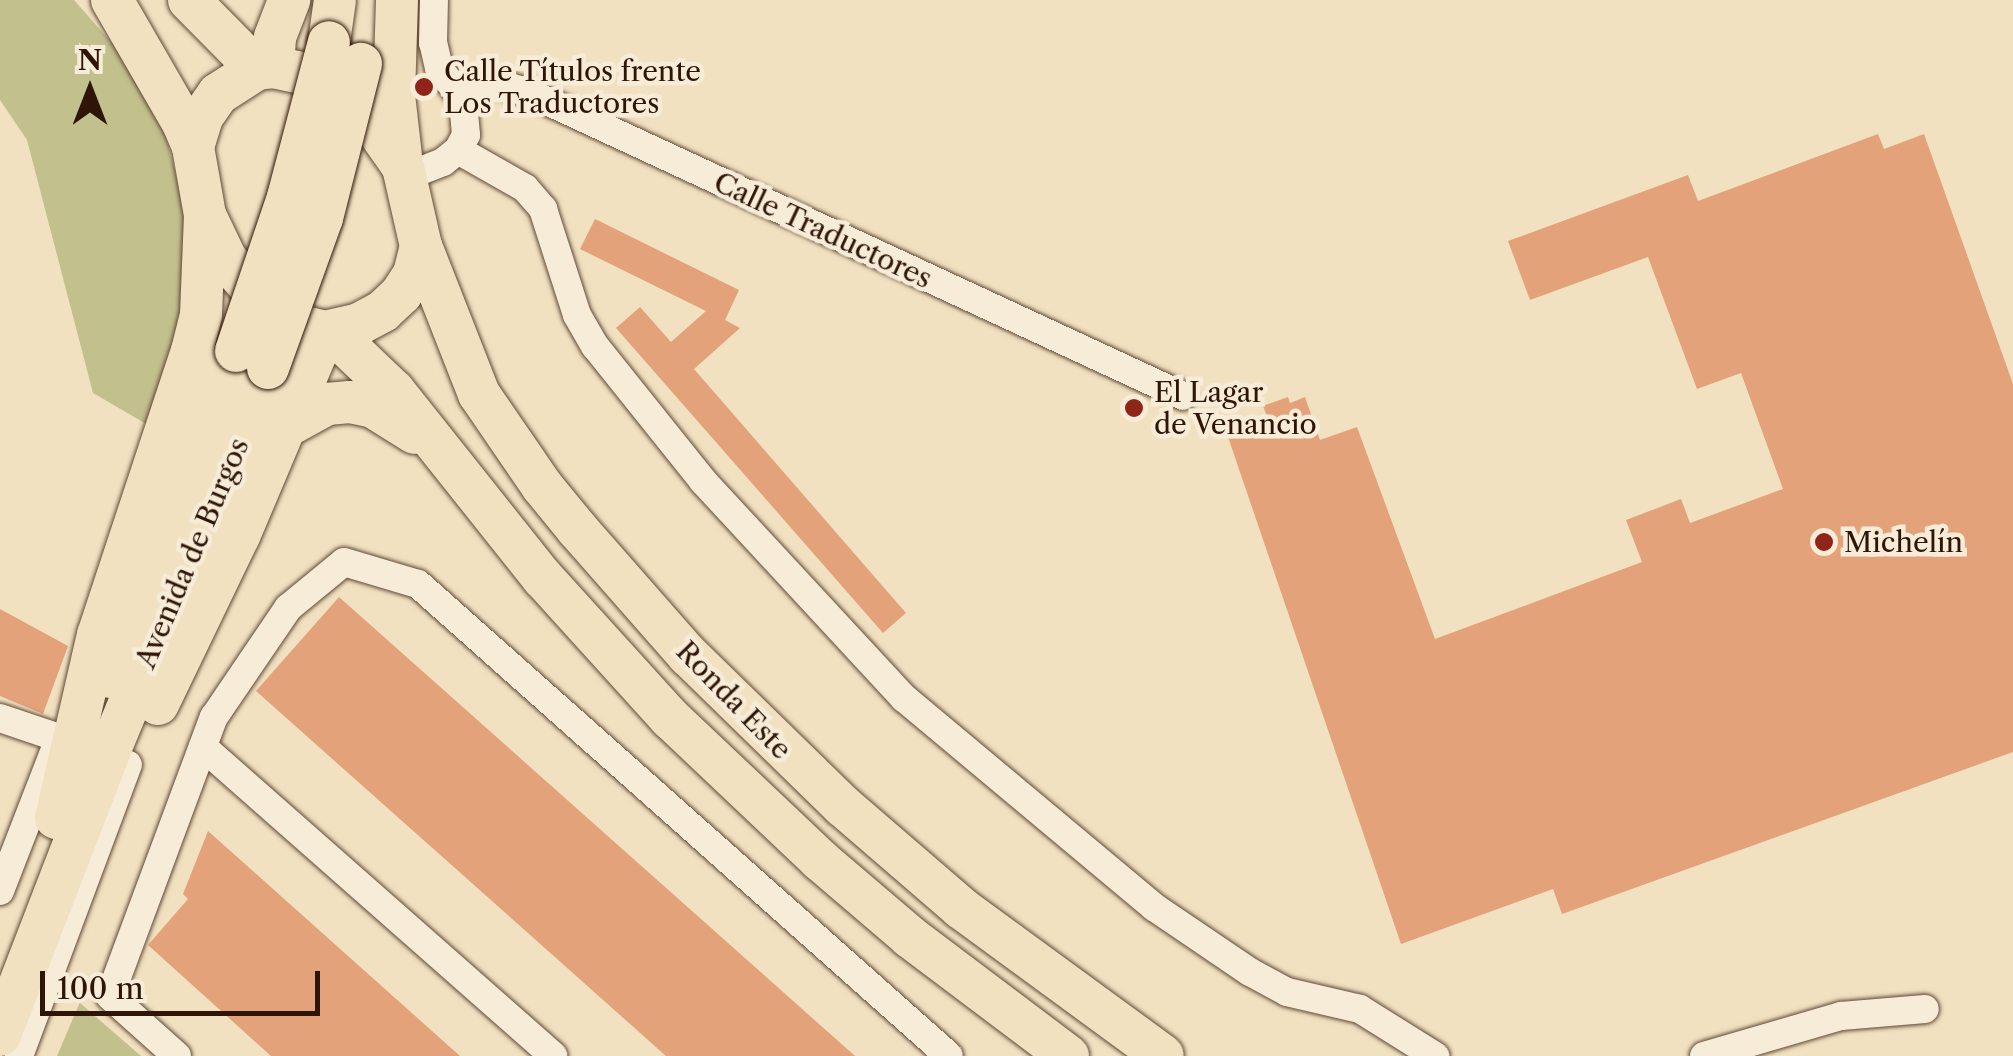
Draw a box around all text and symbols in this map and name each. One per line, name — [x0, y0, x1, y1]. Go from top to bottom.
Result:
north arrow — [40, 40, 140, 140]
text: N — [78, 43, 102, 77]
place label: Calle Títulos frente Los Traductores — [444, 54, 702, 120]
marker: Calle Títulos frente Los Traductores — [413, 76, 435, 98]
street label: Calle Traductores — [708, 165, 938, 295]
place label: El Lagar de Venancio — [1154, 375, 1318, 441]
marker: El Lagar de Venancio — [1123, 397, 1145, 419]
street label: Avenida de Burgos — [128, 433, 256, 673]
place label: Michelín — [1844, 525, 1963, 559]
marker: Michelín — [1813, 531, 1835, 553]
street label: Ronda Este — [669, 634, 799, 766]
scale bar — [45, 951, 325, 1013]
text: 100 m — [57, 970, 144, 1007]

